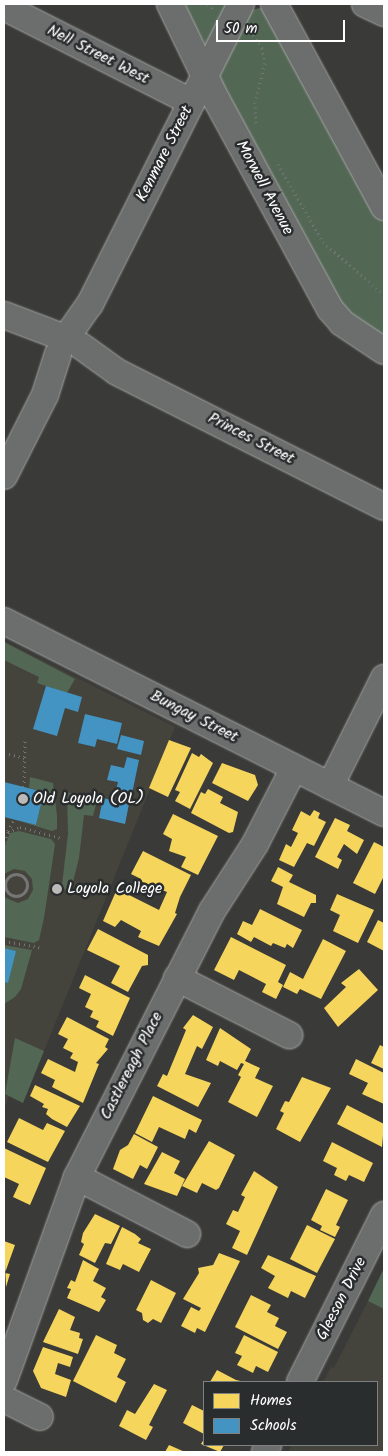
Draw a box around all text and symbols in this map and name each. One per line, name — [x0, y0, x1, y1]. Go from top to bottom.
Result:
scale bar — [218, 10, 347, 42]
text: 50 m — [224, 17, 258, 41]
street label: Nell Street West — [44, 21, 152, 89]
street label: Kenmare Street — [133, 103, 197, 205]
street label: Morwell Avenue — [231, 137, 297, 239]
street label: Princes Street — [205, 409, 297, 469]
street label: Bungay Street — [147, 687, 241, 747]
place label: Old Loyola (OL) — [33, 789, 144, 809]
marker: Old Loyola (OL) — [17, 793, 29, 805]
place label: Loyola College — [67, 879, 162, 899]
marker: Loyola College — [51, 883, 63, 895]
street label: Castlereagh Place — [97, 1009, 167, 1123]
street label: Gleeson Drive — [313, 1254, 371, 1344]
legend — [203, 1381, 378, 1446]
text: Homes — [250, 1389, 292, 1413]
text: Schools — [250, 1414, 296, 1438]

